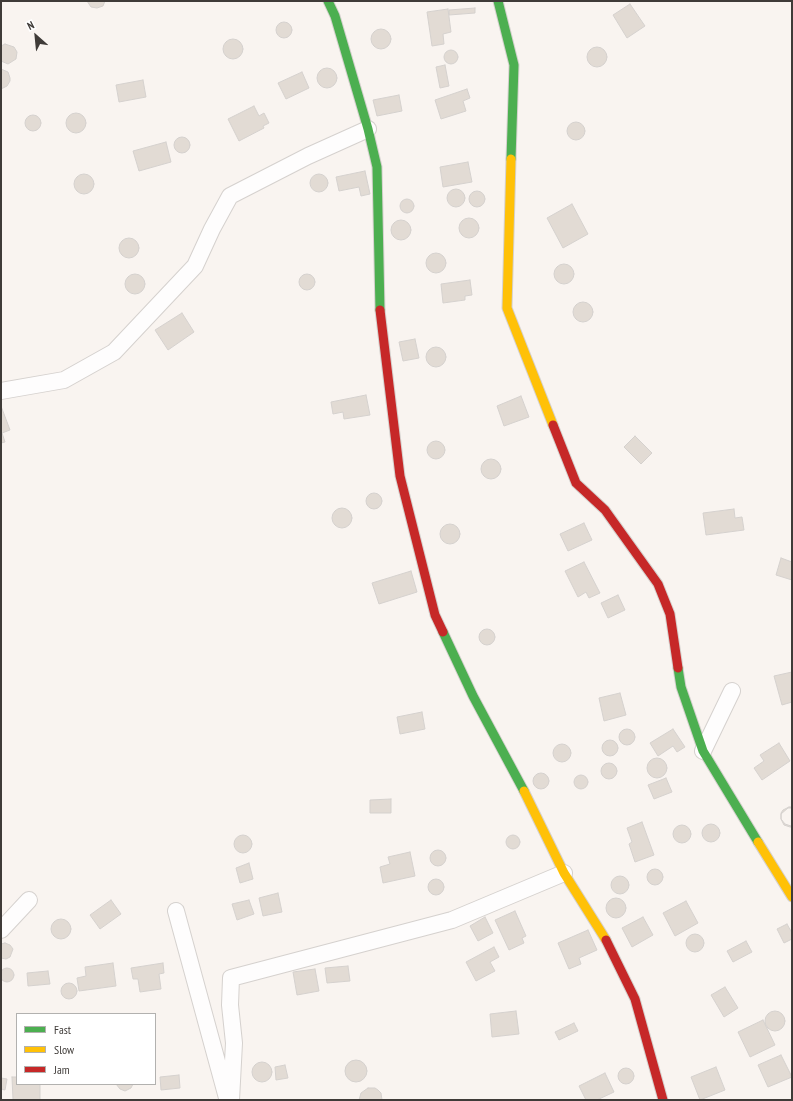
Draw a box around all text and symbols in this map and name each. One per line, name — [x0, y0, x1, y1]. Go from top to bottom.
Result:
north arrow — [16, 16, 56, 56]
text: N — [25, 18, 36, 33]
legend — [16, 1013, 156, 1085]
text: Fast — [54, 1022, 71, 1037]
text: Slow — [54, 1042, 74, 1057]
text: Jam — [54, 1062, 70, 1077]

